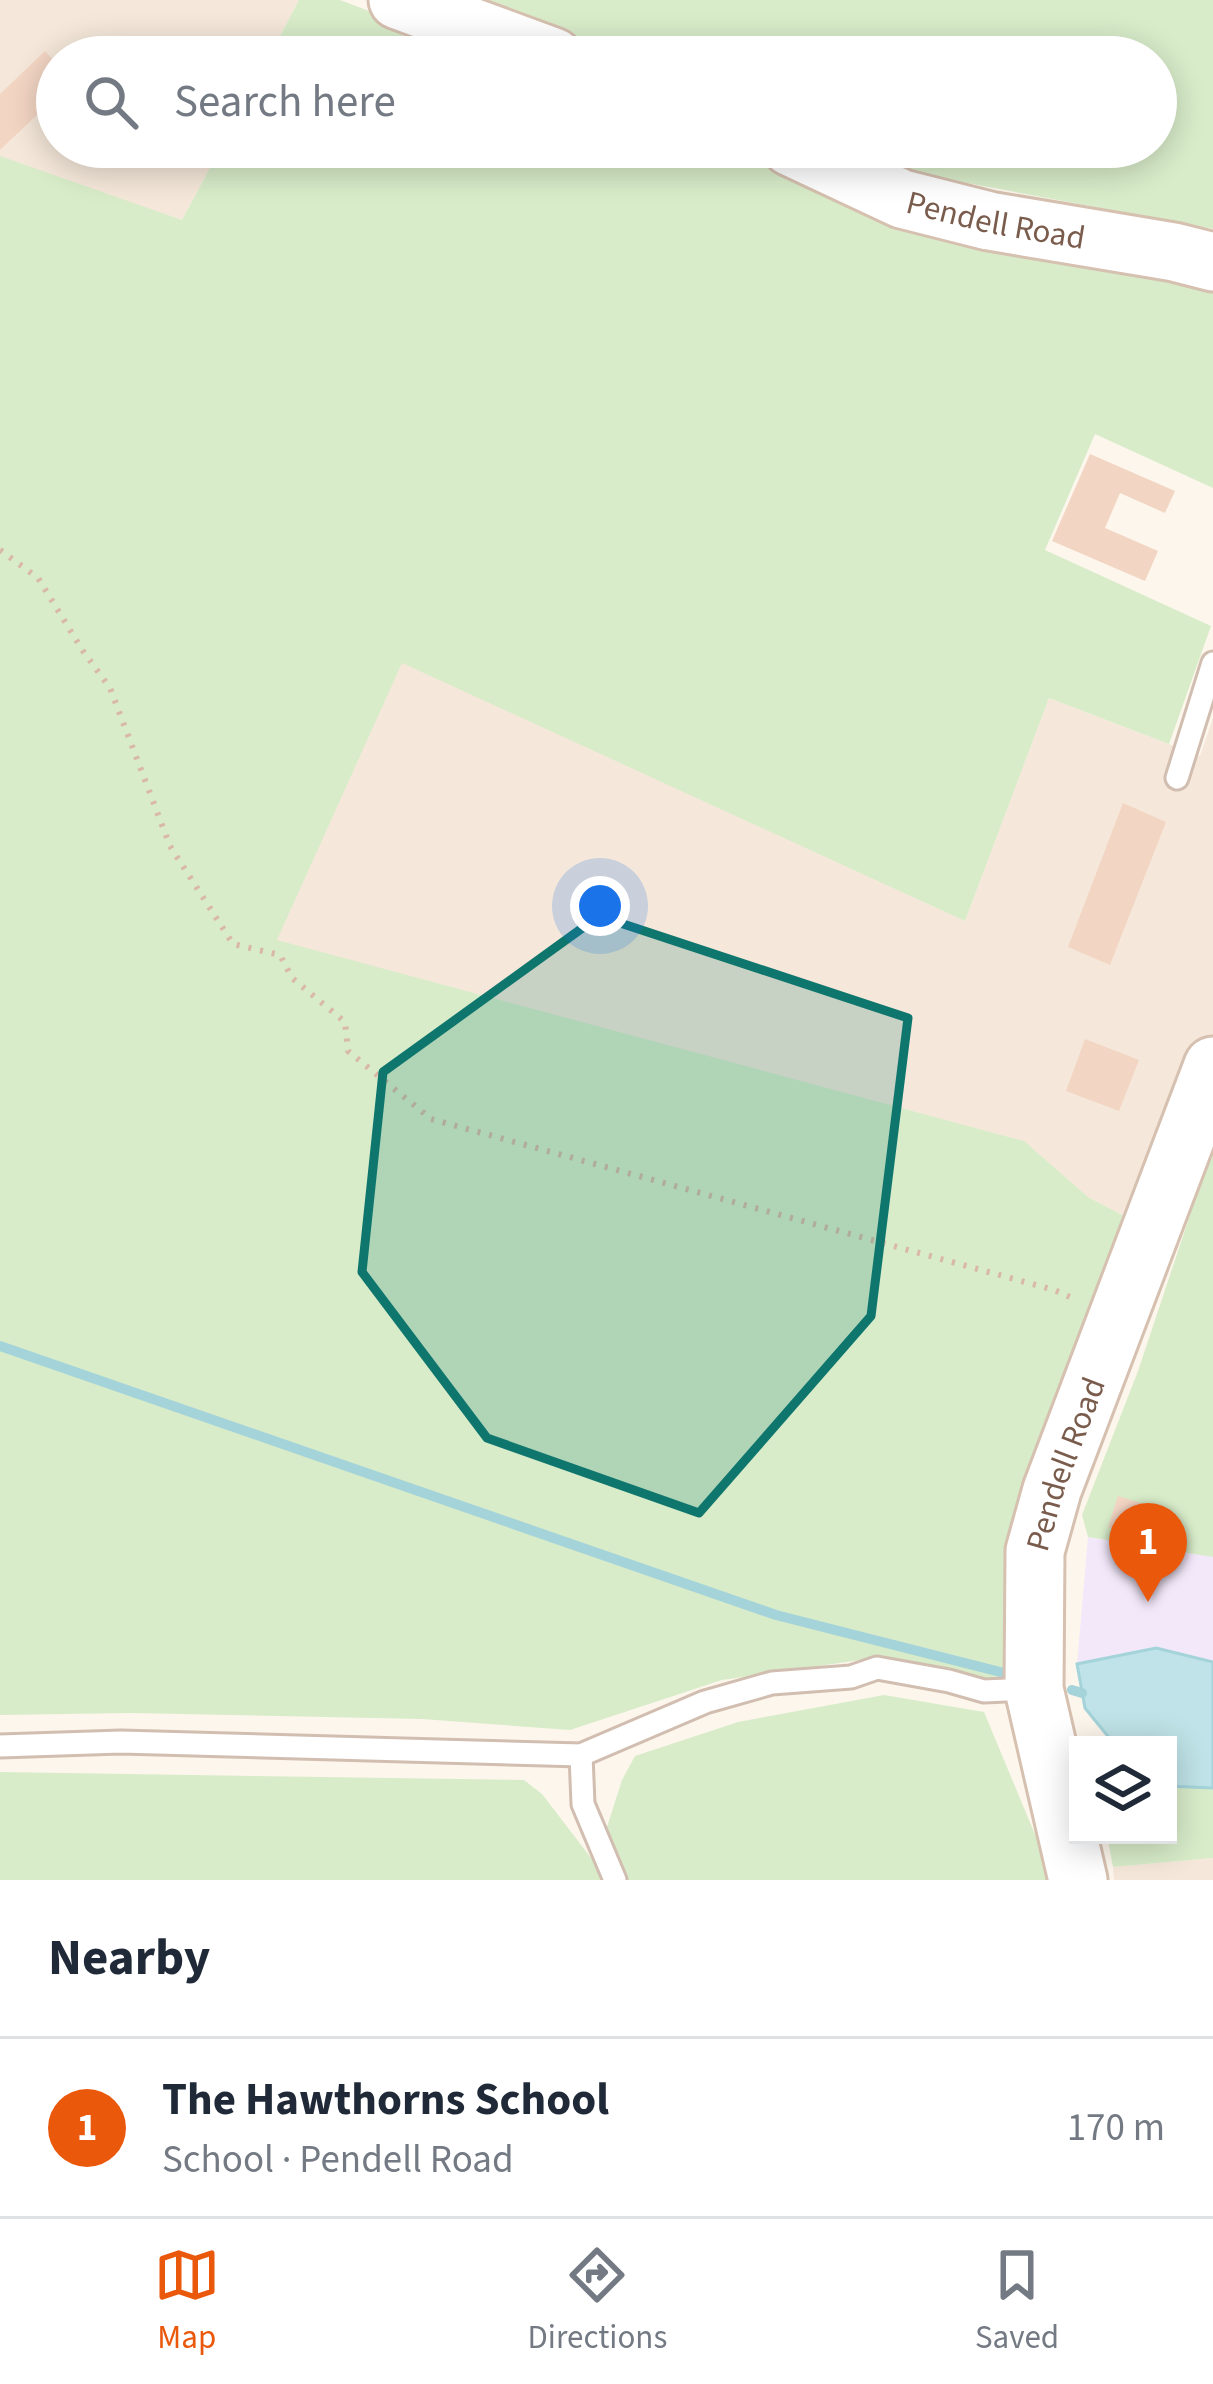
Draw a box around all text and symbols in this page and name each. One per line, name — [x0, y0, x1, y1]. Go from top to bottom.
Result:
search box — [36, 36, 1177, 168]
icon: search — [78, 69, 144, 135]
text: Search here — [174, 70, 396, 134]
street label: Pendell Road — [901, 179, 1089, 262]
your location — [570, 876, 630, 936]
street label: Pendell Road — [1014, 1371, 1118, 1556]
pin: 1 — [1109, 1503, 1187, 1602]
map controls — [1069, 1736, 1177, 1844]
button: layers — [1069, 1736, 1177, 1844]
text: Nearby — [48, 1922, 210, 1994]
text: The Hawthorns School — [162, 2068, 609, 2132]
text: 1 — [77, 2100, 97, 2156]
text: 170 m — [1067, 2100, 1165, 2156]
text: School · Pendell Road — [162, 2132, 514, 2188]
tab: Map — [154, 2242, 220, 2361]
tab: Directions — [528, 2242, 667, 2361]
tab: Saved — [975, 2242, 1059, 2361]

